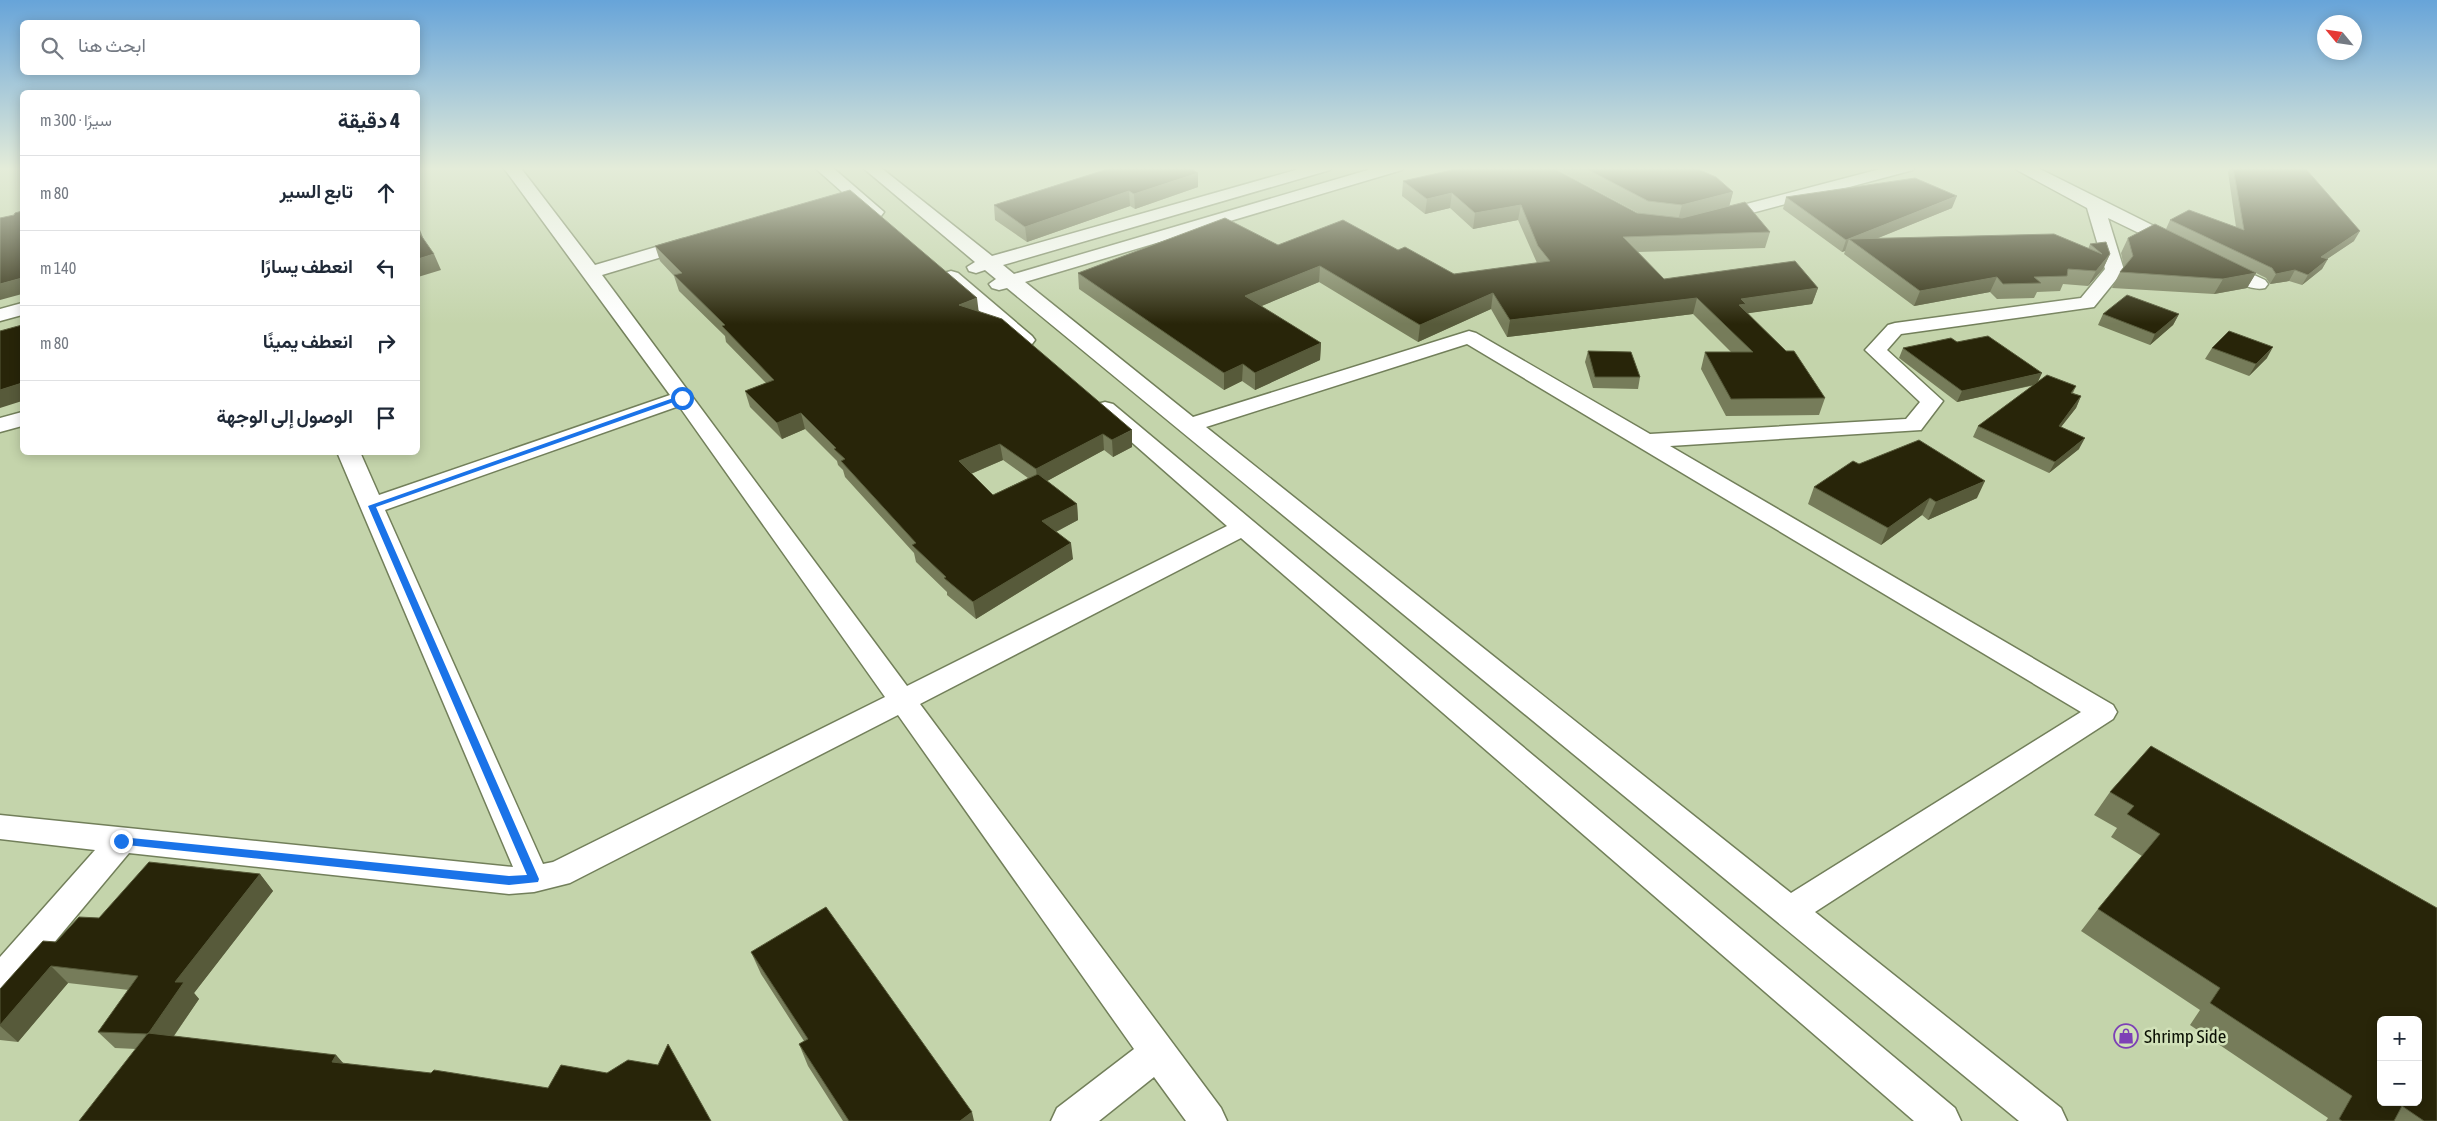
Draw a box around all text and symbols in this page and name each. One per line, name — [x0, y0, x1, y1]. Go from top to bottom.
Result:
north arrow — [2317, 15, 2362, 60]
search box — [20, 20, 420, 75]
icon: search — [38, 34, 66, 62]
text: ابحث هنا — [78, 34, 146, 56]
text: 4 دقيقة — [338, 108, 400, 132]
text: سيرًا · 300 m — [40, 111, 112, 129]
icon: ahead — [372, 179, 400, 207]
text: تابع السير — [280, 180, 353, 202]
text: 80 m — [40, 184, 69, 202]
icon: left — [372, 254, 400, 282]
text: انعطف يسارًا — [260, 255, 353, 277]
text: 140 m — [40, 259, 76, 277]
icon: right — [372, 329, 400, 357]
text: انعطف يمينًا — [263, 330, 353, 352]
text: 80 m — [40, 334, 69, 352]
route start — [671, 387, 694, 410]
icon: arrive — [372, 404, 400, 432]
text: الوصول إلى الوجهة — [216, 405, 353, 427]
route end — [110, 830, 133, 853]
map controls — [2377, 1016, 2422, 1106]
button: + — [2377, 1016, 2422, 1061]
shop icon: Shrimp Side — [2113, 1023, 2139, 1049]
place label: Shrimp Side — [2144, 1025, 2226, 1047]
button: − — [2377, 1061, 2422, 1106]

